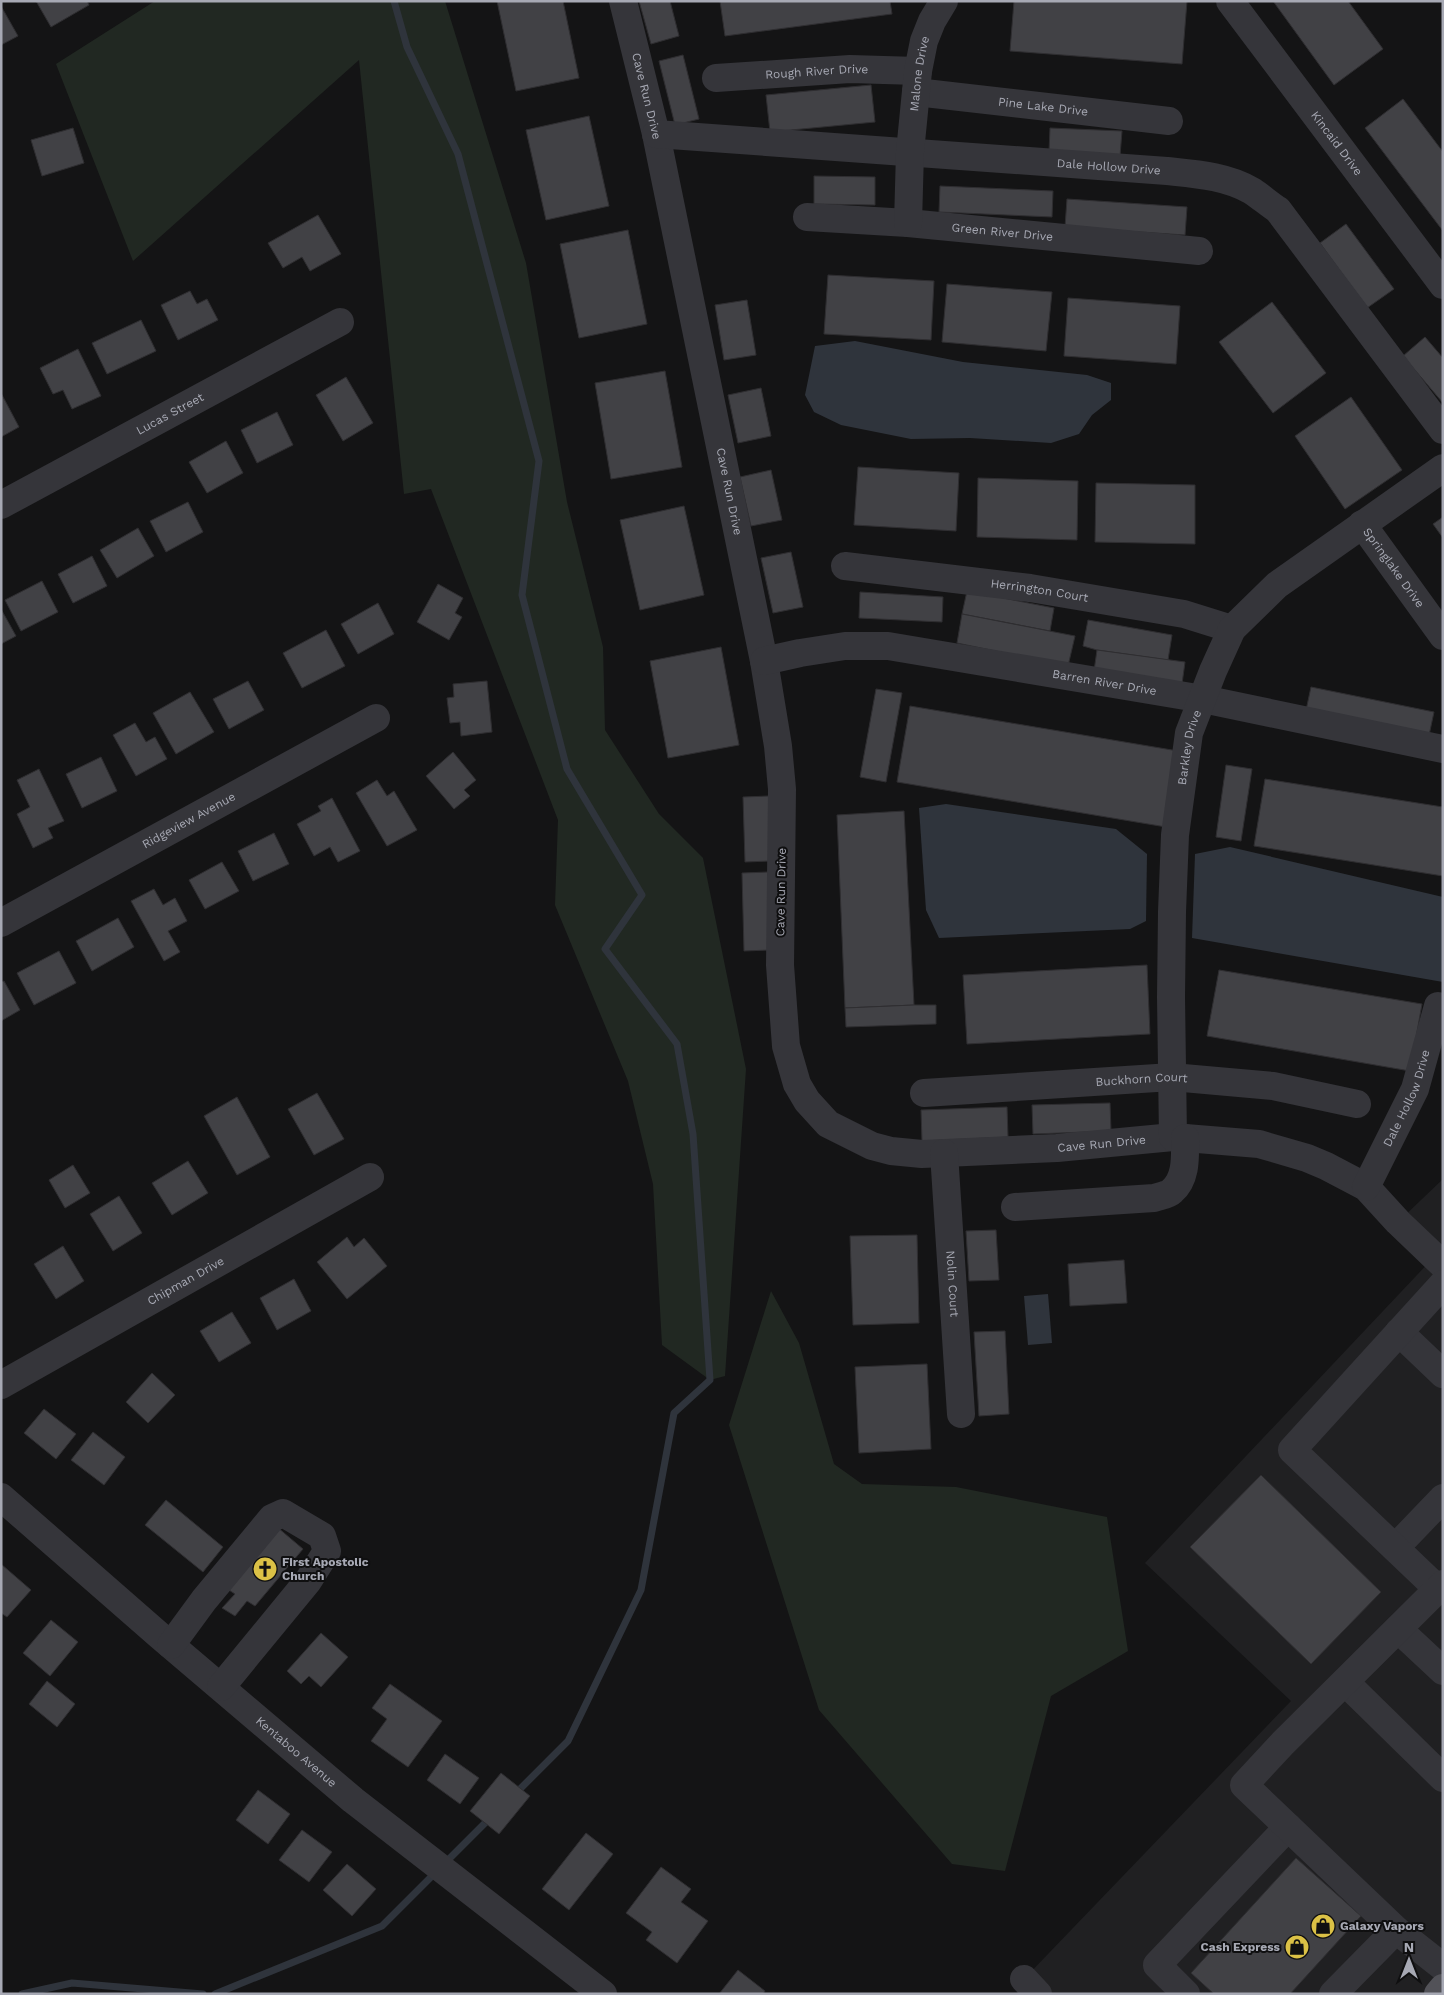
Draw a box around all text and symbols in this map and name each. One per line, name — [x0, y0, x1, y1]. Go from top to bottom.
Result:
street label: Malone Drive — [907, 34, 932, 112]
street label: Cave Run Drive — [629, 51, 664, 141]
street label: Rough River Drive — [765, 62, 869, 82]
street label: Pine Lake Drive — [997, 94, 1089, 119]
street label: Kincaid Drive — [1308, 108, 1365, 178]
street label: Dale Hollow Drive — [1056, 156, 1161, 178]
street label: Green River Drive — [951, 220, 1054, 244]
street label: Lucas Street — [134, 390, 206, 438]
street label: Cave Run Drive — [714, 447, 745, 536]
street label: Springlake Drive — [1360, 525, 1427, 610]
street label: Herrington Court — [990, 576, 1089, 605]
street label: Barren River Drive — [1051, 667, 1158, 698]
street label: Barkley Drive — [1175, 708, 1204, 786]
street label: Ridgeview Avenue — [140, 789, 238, 851]
street label: Cave Run Drive — [773, 847, 789, 936]
street label: Dale Hollow Drive — [1380, 1048, 1433, 1149]
street label: Buckhorn Court — [1095, 1070, 1188, 1089]
street label: Cave Run Drive — [1057, 1133, 1147, 1155]
street label: Nolin Court — [943, 1250, 962, 1317]
street label: Chipman Drive — [145, 1254, 227, 1308]
place label: First Apostolic Church — [282, 1555, 369, 1583]
church icon: First Apostolic Church — [252, 1556, 278, 1582]
street label: Kentaboo Avenue — [253, 1714, 340, 1790]
shop icon: Galaxy Vapors — [1310, 1913, 1336, 1939]
place label: Galaxy Vapors — [1340, 1919, 1424, 1933]
shop icon: Cash Express — [1284, 1934, 1310, 1960]
north arrow — [1384, 1935, 1434, 1985]
text: N — [1404, 1939, 1414, 1955]
place label: Cash Express — [1201, 1940, 1281, 1954]

